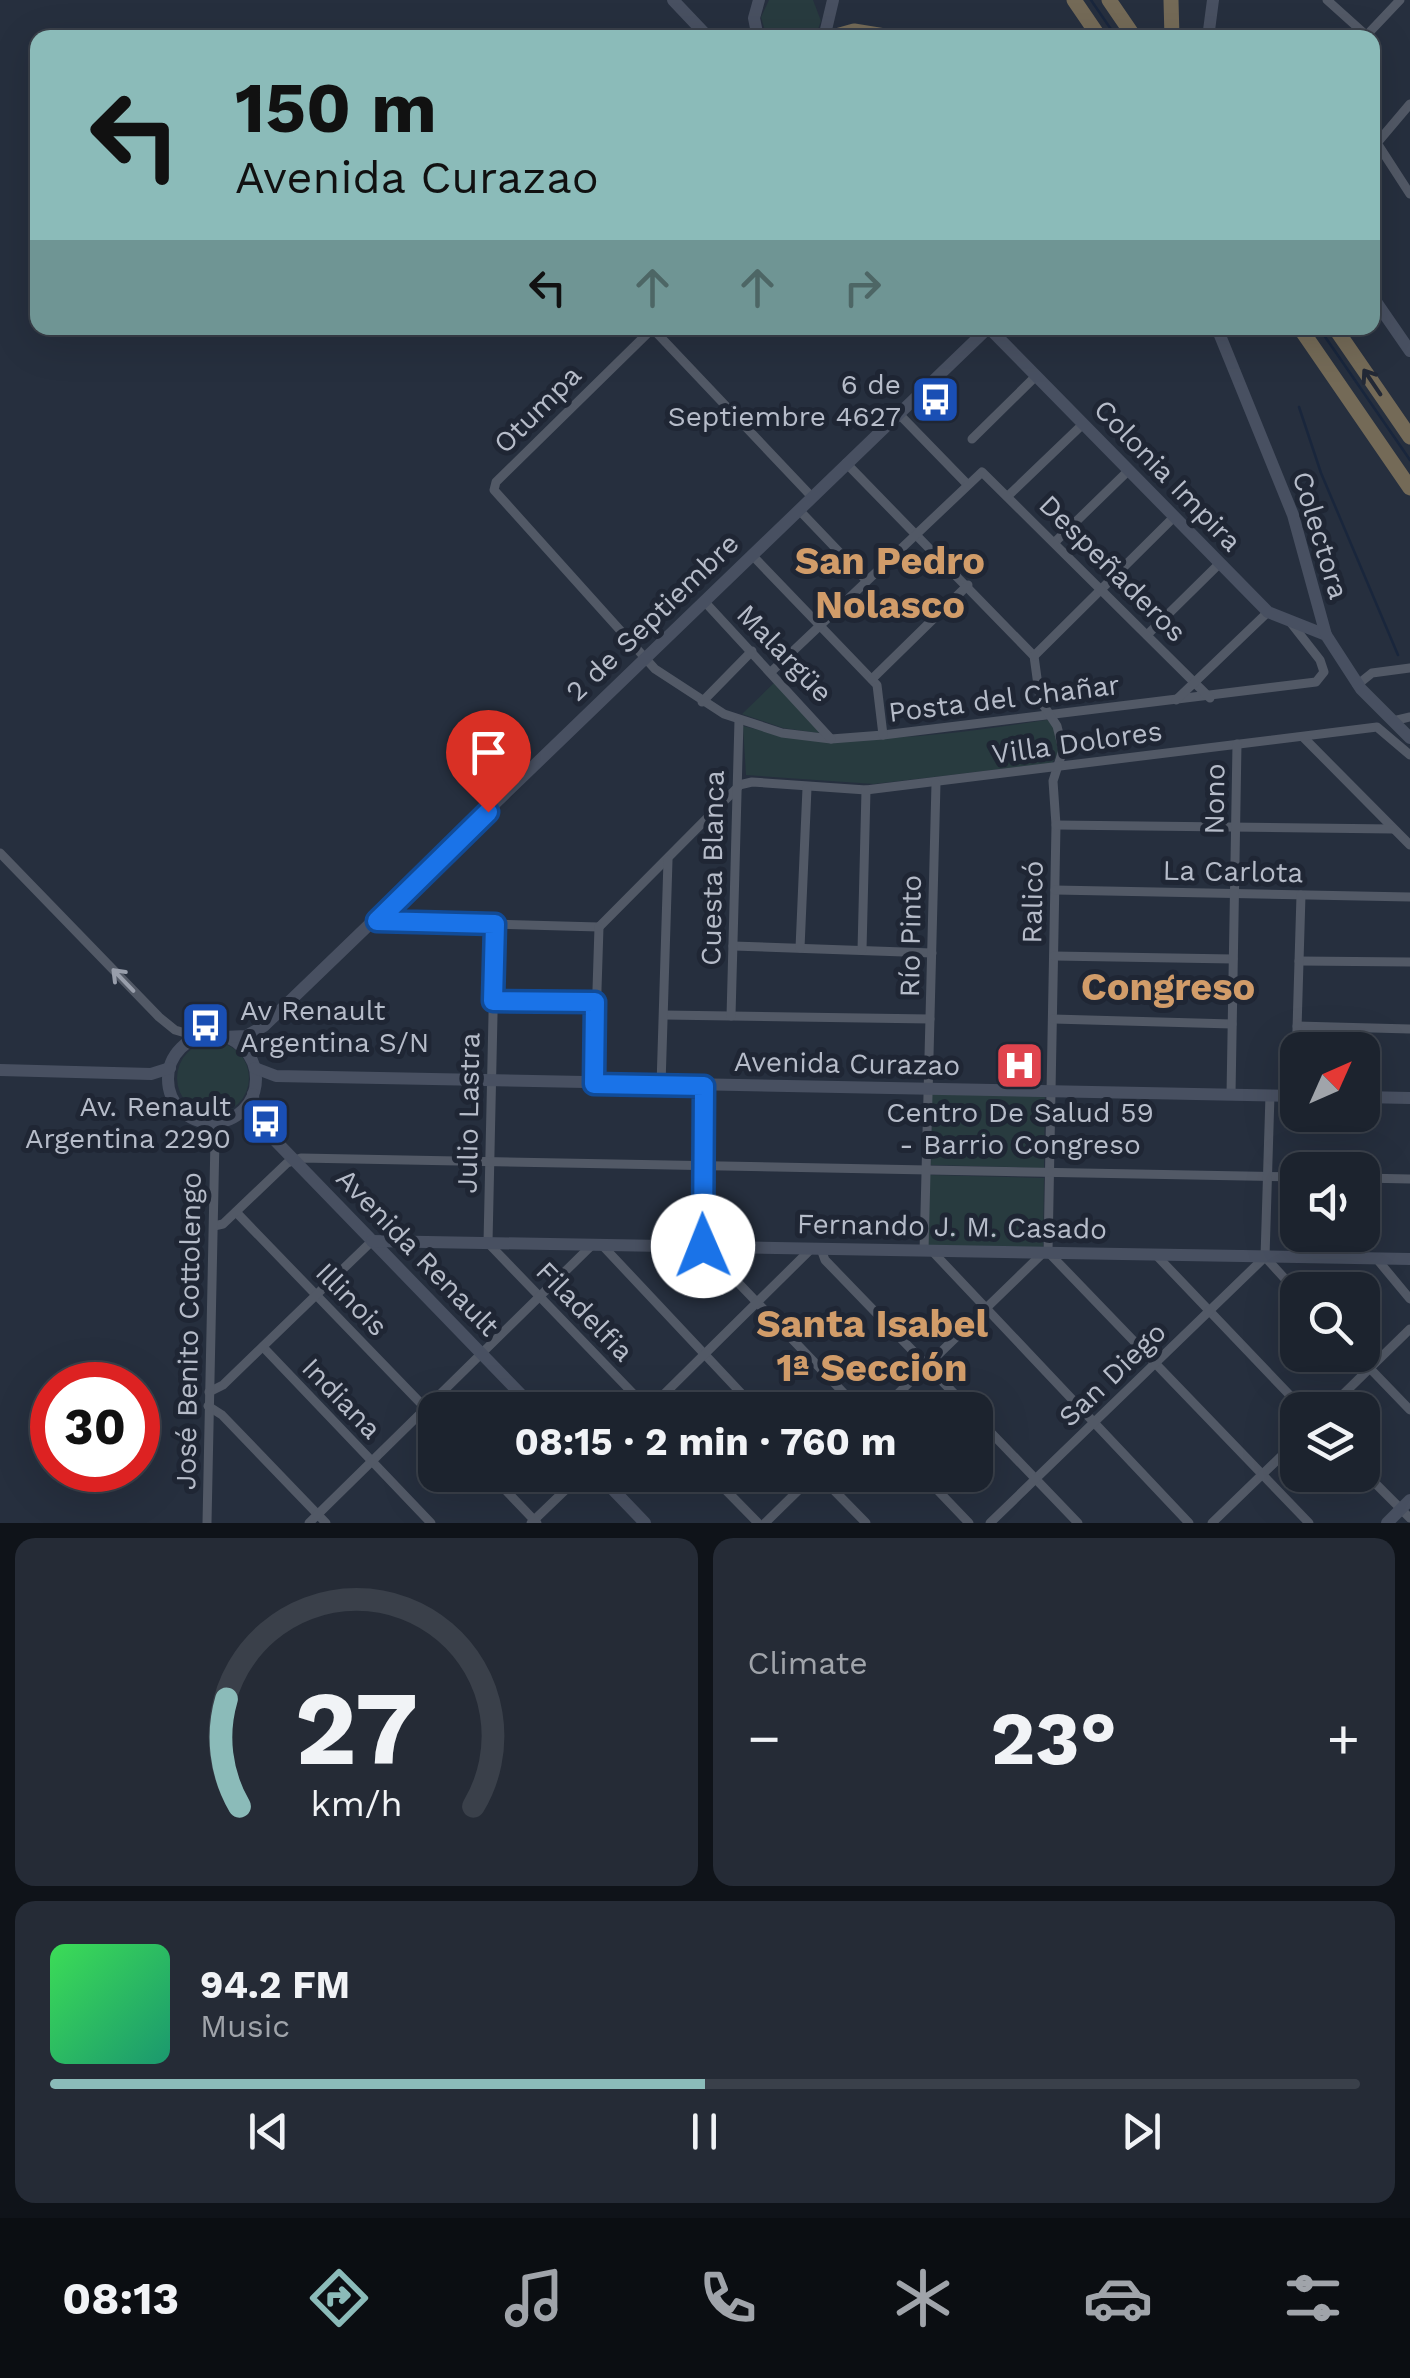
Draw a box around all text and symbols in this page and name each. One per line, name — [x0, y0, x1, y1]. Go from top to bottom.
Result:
text: 150 m — [235, 67, 437, 149]
icon: left — [70, 70, 200, 200]
text: Avenida Curazao — [235, 151, 599, 204]
icon: left — [520, 260, 575, 315]
icon: ahead — [625, 260, 680, 315]
icon: ahead — [730, 260, 785, 315]
icon: right — [835, 260, 890, 315]
street label: Otumpa — [487, 359, 588, 460]
place label: 6 de Septiembre 4627 — [668, 368, 901, 433]
one-way arrow — [1362, 369, 1383, 397]
bus stop icon: 6 de Septiembre 4627 — [910, 374, 962, 426]
street label: Colonia Impira — [1087, 393, 1248, 558]
street label: Colectora — [1285, 467, 1356, 603]
street label: Despeñaderos — [1032, 488, 1193, 649]
street label: 2 de Septiembre — [559, 527, 746, 708]
district label: San Pedro Nolasco — [795, 539, 985, 627]
street label: Malargüe — [730, 598, 839, 709]
street label: Posta del Chañar — [887, 668, 1122, 729]
pin — [446, 710, 531, 813]
street label: Villa Dolores — [990, 714, 1164, 771]
icon: arrive — [461, 725, 516, 780]
street label: Nono — [1197, 763, 1232, 835]
street label: Cuesta Blanca — [694, 770, 731, 966]
street label: La Carlota — [1162, 854, 1304, 889]
street label: Ralicó — [1015, 860, 1050, 944]
street label: Río Pinto — [893, 874, 928, 998]
district label: Congreso — [1081, 965, 1255, 1009]
one-way arrow — [111, 968, 135, 992]
place label: Av Renault Argentina S/N — [240, 994, 429, 1059]
bus stop icon: Av Renault Argentina S/N — [179, 1000, 231, 1052]
street label: Julio Lastra — [451, 1032, 486, 1194]
north arrow — [1280, 1032, 1380, 1132]
map controls — [1280, 1032, 1380, 1492]
hospital icon: Centro De Salud 59 - Barrio Congreso — [994, 1039, 1046, 1091]
street label: Avenida Curazao — [734, 1045, 960, 1082]
place label: Av. Renault Argentina 2290 — [25, 1090, 231, 1155]
bus stop icon: Av. Renault Argentina 2290 — [240, 1096, 292, 1148]
place label: Centro De Salud 59 - Barrio Congreso — [886, 1096, 1154, 1161]
button: sound — [1280, 1152, 1380, 1252]
street label: Avenida Renault — [329, 1162, 506, 1343]
street label: José Benito Cottolengo — [169, 1172, 208, 1490]
position arrow — [651, 1194, 755, 1298]
street label: Fernando J. M. Casado — [797, 1207, 1107, 1246]
street label: Filadelfia — [529, 1255, 640, 1368]
street label: Illinois — [309, 1256, 394, 1343]
button: search — [1280, 1272, 1380, 1372]
district label: Santa Isabel 1ª Sección — [756, 1302, 988, 1390]
street label: San Diego — [1052, 1315, 1173, 1433]
street label: Indiana — [295, 1351, 388, 1446]
speed limit sign: 30 — [30, 1362, 160, 1492]
button: layers — [1280, 1392, 1380, 1492]
text: 08:15 · 2 min · 760 m — [514, 1420, 897, 1464]
text: Climate — [748, 1644, 868, 1682]
text: 27 — [295, 1667, 418, 1789]
text: 23° — [991, 1694, 1117, 1782]
text: − — [748, 1706, 781, 1770]
text: + — [1327, 1706, 1360, 1770]
text: km/h — [310, 1783, 402, 1825]
text: 94.2 FM — [200, 1963, 350, 2007]
text: Music — [200, 2007, 290, 2045]
icon: previous — [241, 2104, 296, 2159]
icon: pause — [677, 2104, 732, 2159]
icon: next — [1114, 2104, 1169, 2159]
icon: directions — [304, 2263, 374, 2333]
icon: music — [499, 2263, 569, 2333]
icon: phone — [693, 2263, 763, 2333]
icon: climate — [888, 2263, 958, 2333]
icon: car — [1083, 2263, 1153, 2333]
icon: filters — [1278, 2263, 1348, 2333]
text: 08:13 — [62, 2272, 179, 2325]

